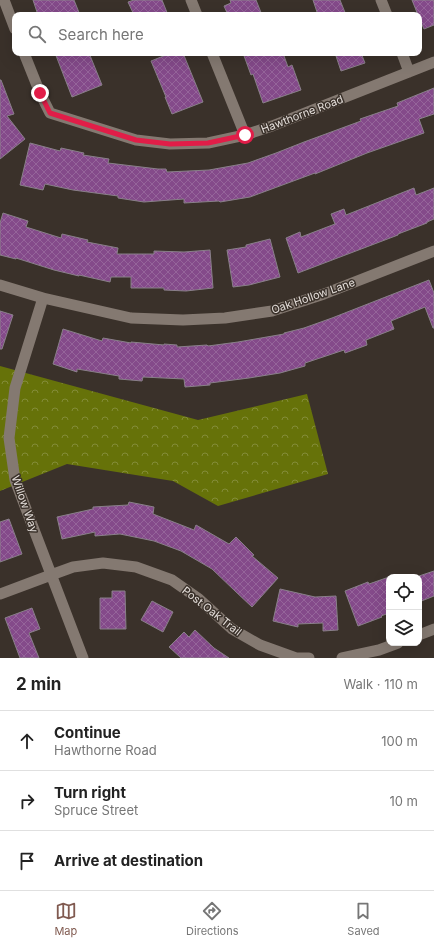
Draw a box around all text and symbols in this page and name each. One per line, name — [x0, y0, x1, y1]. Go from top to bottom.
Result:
search box — [12, 12, 422, 56]
icon: search — [26, 23, 48, 45]
text: Search here — [58, 25, 144, 44]
route end — [31, 84, 49, 102]
street label: Hawthorne Road — [259, 92, 345, 136]
route start — [236, 126, 254, 144]
street label: Oak Hollow Lane — [269, 275, 357, 317]
street label: Willow Way — [9, 473, 41, 535]
map controls — [386, 574, 422, 646]
button: locate — [386, 574, 422, 610]
street label: Post Oak Trail — [179, 583, 245, 639]
button: layers — [386, 610, 422, 646]
text: 2 min — [16, 674, 61, 694]
text: Walk · 110 m — [343, 676, 418, 692]
text: Continue — [54, 723, 121, 742]
icon: ahead — [16, 730, 38, 752]
text: 100 m — [381, 733, 418, 749]
text: Hawthorne Road — [54, 742, 157, 758]
text: Turn right — [54, 783, 126, 802]
icon: right — [16, 790, 38, 812]
text: 10 m — [389, 793, 418, 809]
text: Spruce Street — [54, 802, 138, 818]
icon: arrive — [16, 850, 38, 872]
text: Arrive at destination — [54, 851, 203, 870]
tab: Map — [54, 900, 77, 938]
tab: Directions — [186, 900, 239, 938]
tab: Saved — [347, 900, 380, 938]

